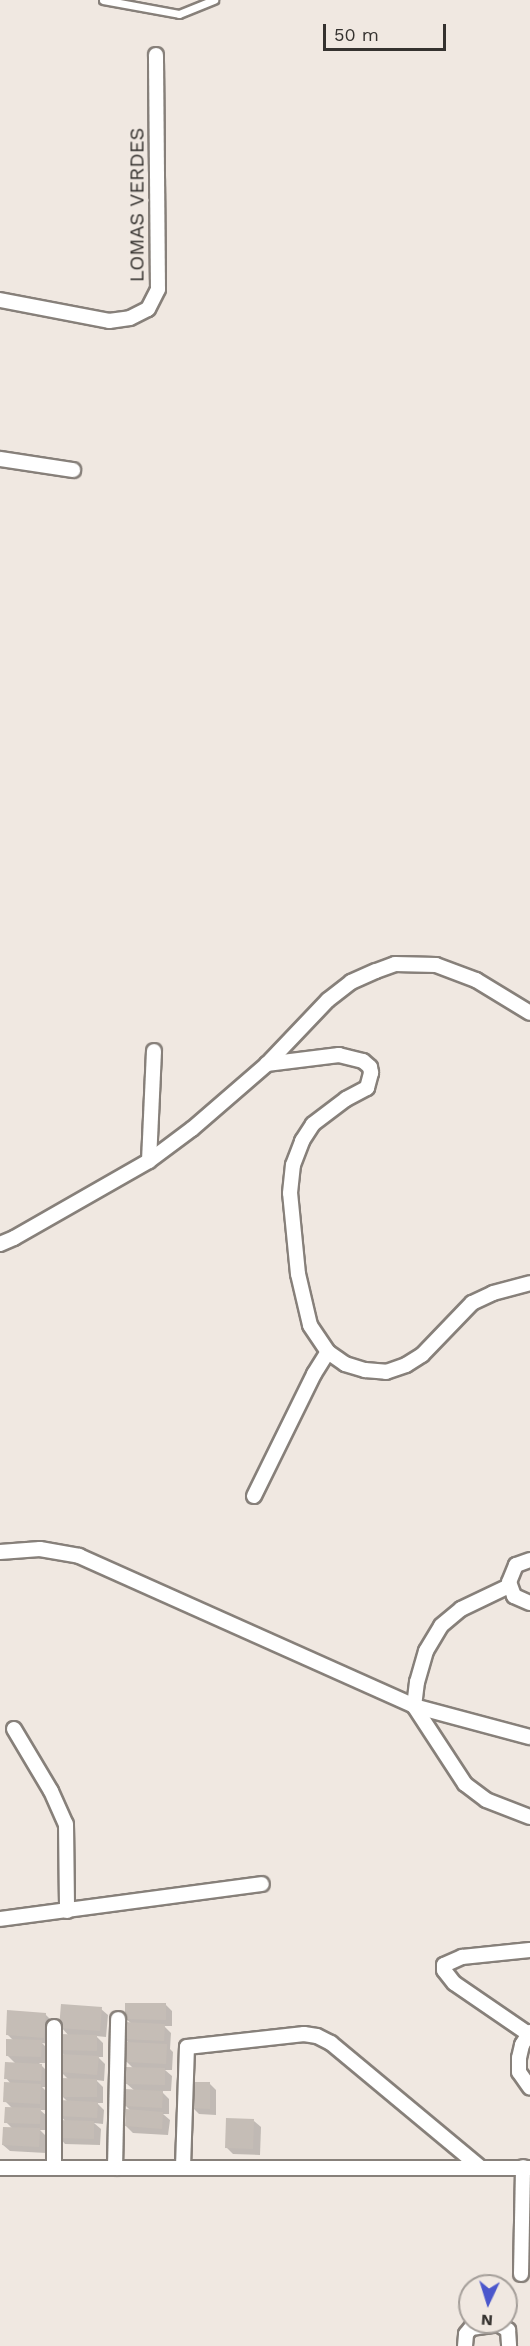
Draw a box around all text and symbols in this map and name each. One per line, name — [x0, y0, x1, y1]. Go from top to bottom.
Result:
scale bar — [326, 12, 449, 50]
text: 50 m — [334, 24, 379, 45]
street label: LOMAS VERDES — [125, 127, 149, 283]
north arrow — [458, 2274, 518, 2334]
text: N — [480, 2311, 493, 2330]

